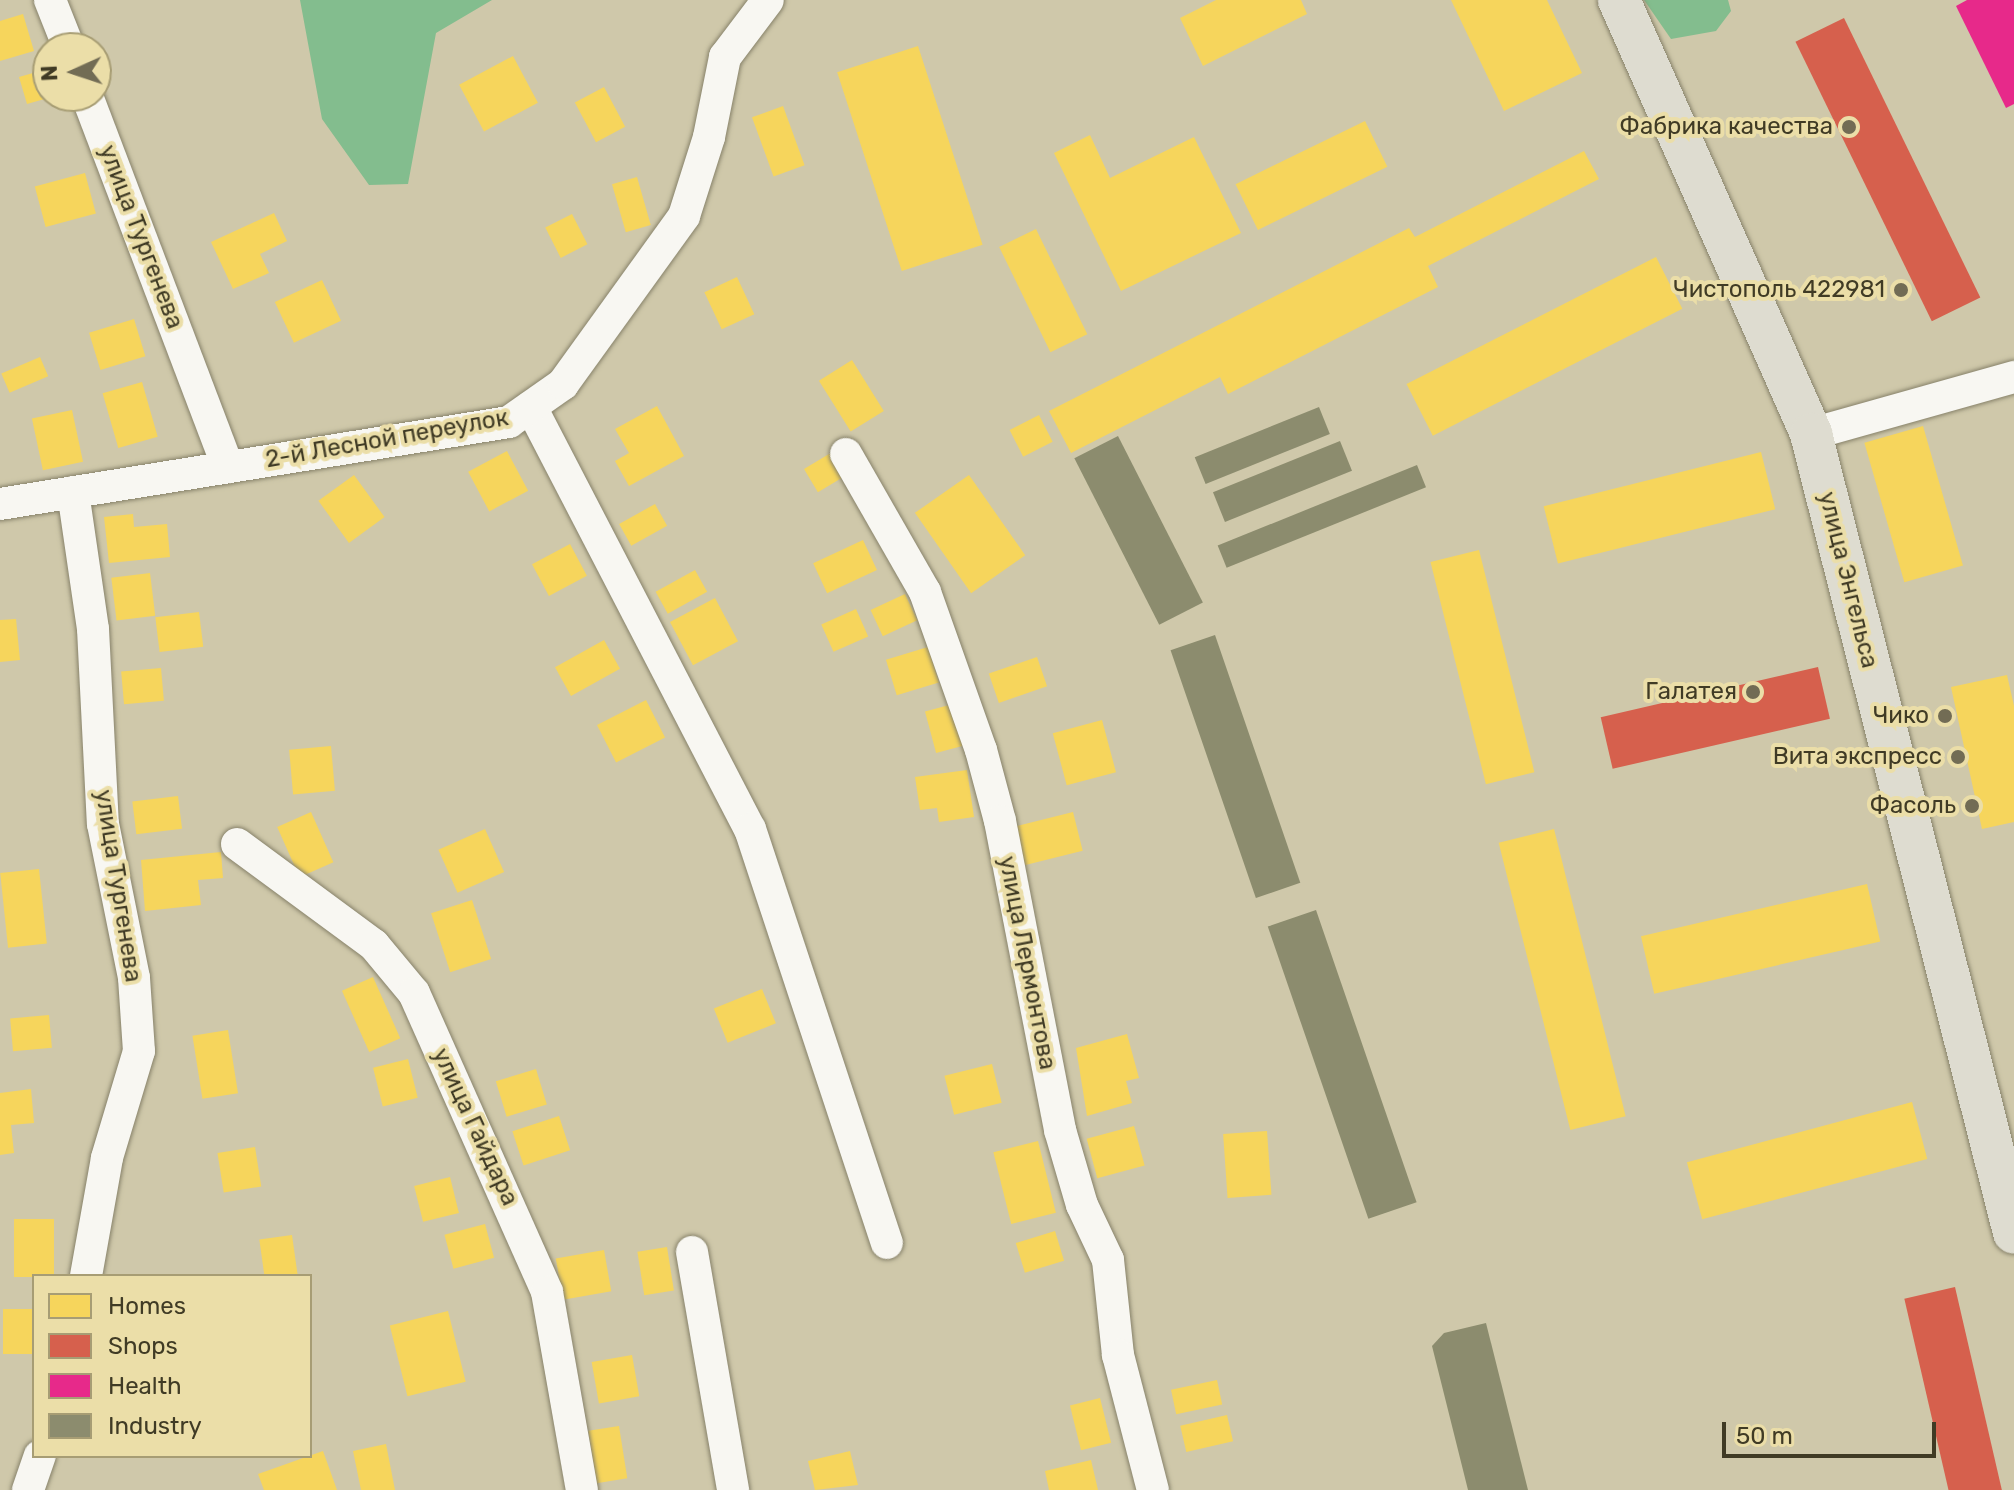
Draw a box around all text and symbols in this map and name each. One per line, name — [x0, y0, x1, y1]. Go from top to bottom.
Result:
north arrow — [32, 32, 112, 112]
text: N — [36, 65, 63, 82]
place label: Фабрика качества — [1619, 113, 1833, 141]
marker: Фабрика качества — [1840, 118, 1858, 136]
street label: улица Тургенева — [93, 141, 189, 333]
place label: Чистополь 422981 — [1673, 276, 1885, 304]
marker: Чистополь 422981 — [1892, 281, 1910, 299]
street label: 2-й Лесной переулок — [263, 403, 511, 475]
street label: улица Энгельса — [1812, 489, 1884, 671]
place label: Галатея — [1645, 678, 1737, 706]
marker: Галатея — [1744, 683, 1762, 701]
place label: Чико — [1873, 702, 1929, 730]
marker: Чико — [1936, 707, 1954, 725]
place label: Вита экспресс — [1773, 743, 1942, 771]
marker: Вита экспресс — [1949, 748, 1967, 766]
street label: улица Тургенева — [89, 788, 147, 984]
place label: Фасоль — [1869, 792, 1956, 820]
marker: Фасоль — [1963, 797, 1981, 815]
street label: улица Лермонтова — [992, 854, 1062, 1072]
street label: улица Гайдара — [426, 1044, 524, 1210]
legend — [32, 1274, 312, 1458]
text: Homes — [108, 1292, 186, 1320]
text: Shops — [108, 1332, 178, 1360]
text: Health — [108, 1372, 182, 1400]
scale bar — [1726, 1406, 1940, 1456]
text: Industry — [108, 1412, 202, 1440]
text: 50 m — [1736, 1422, 1793, 1450]

